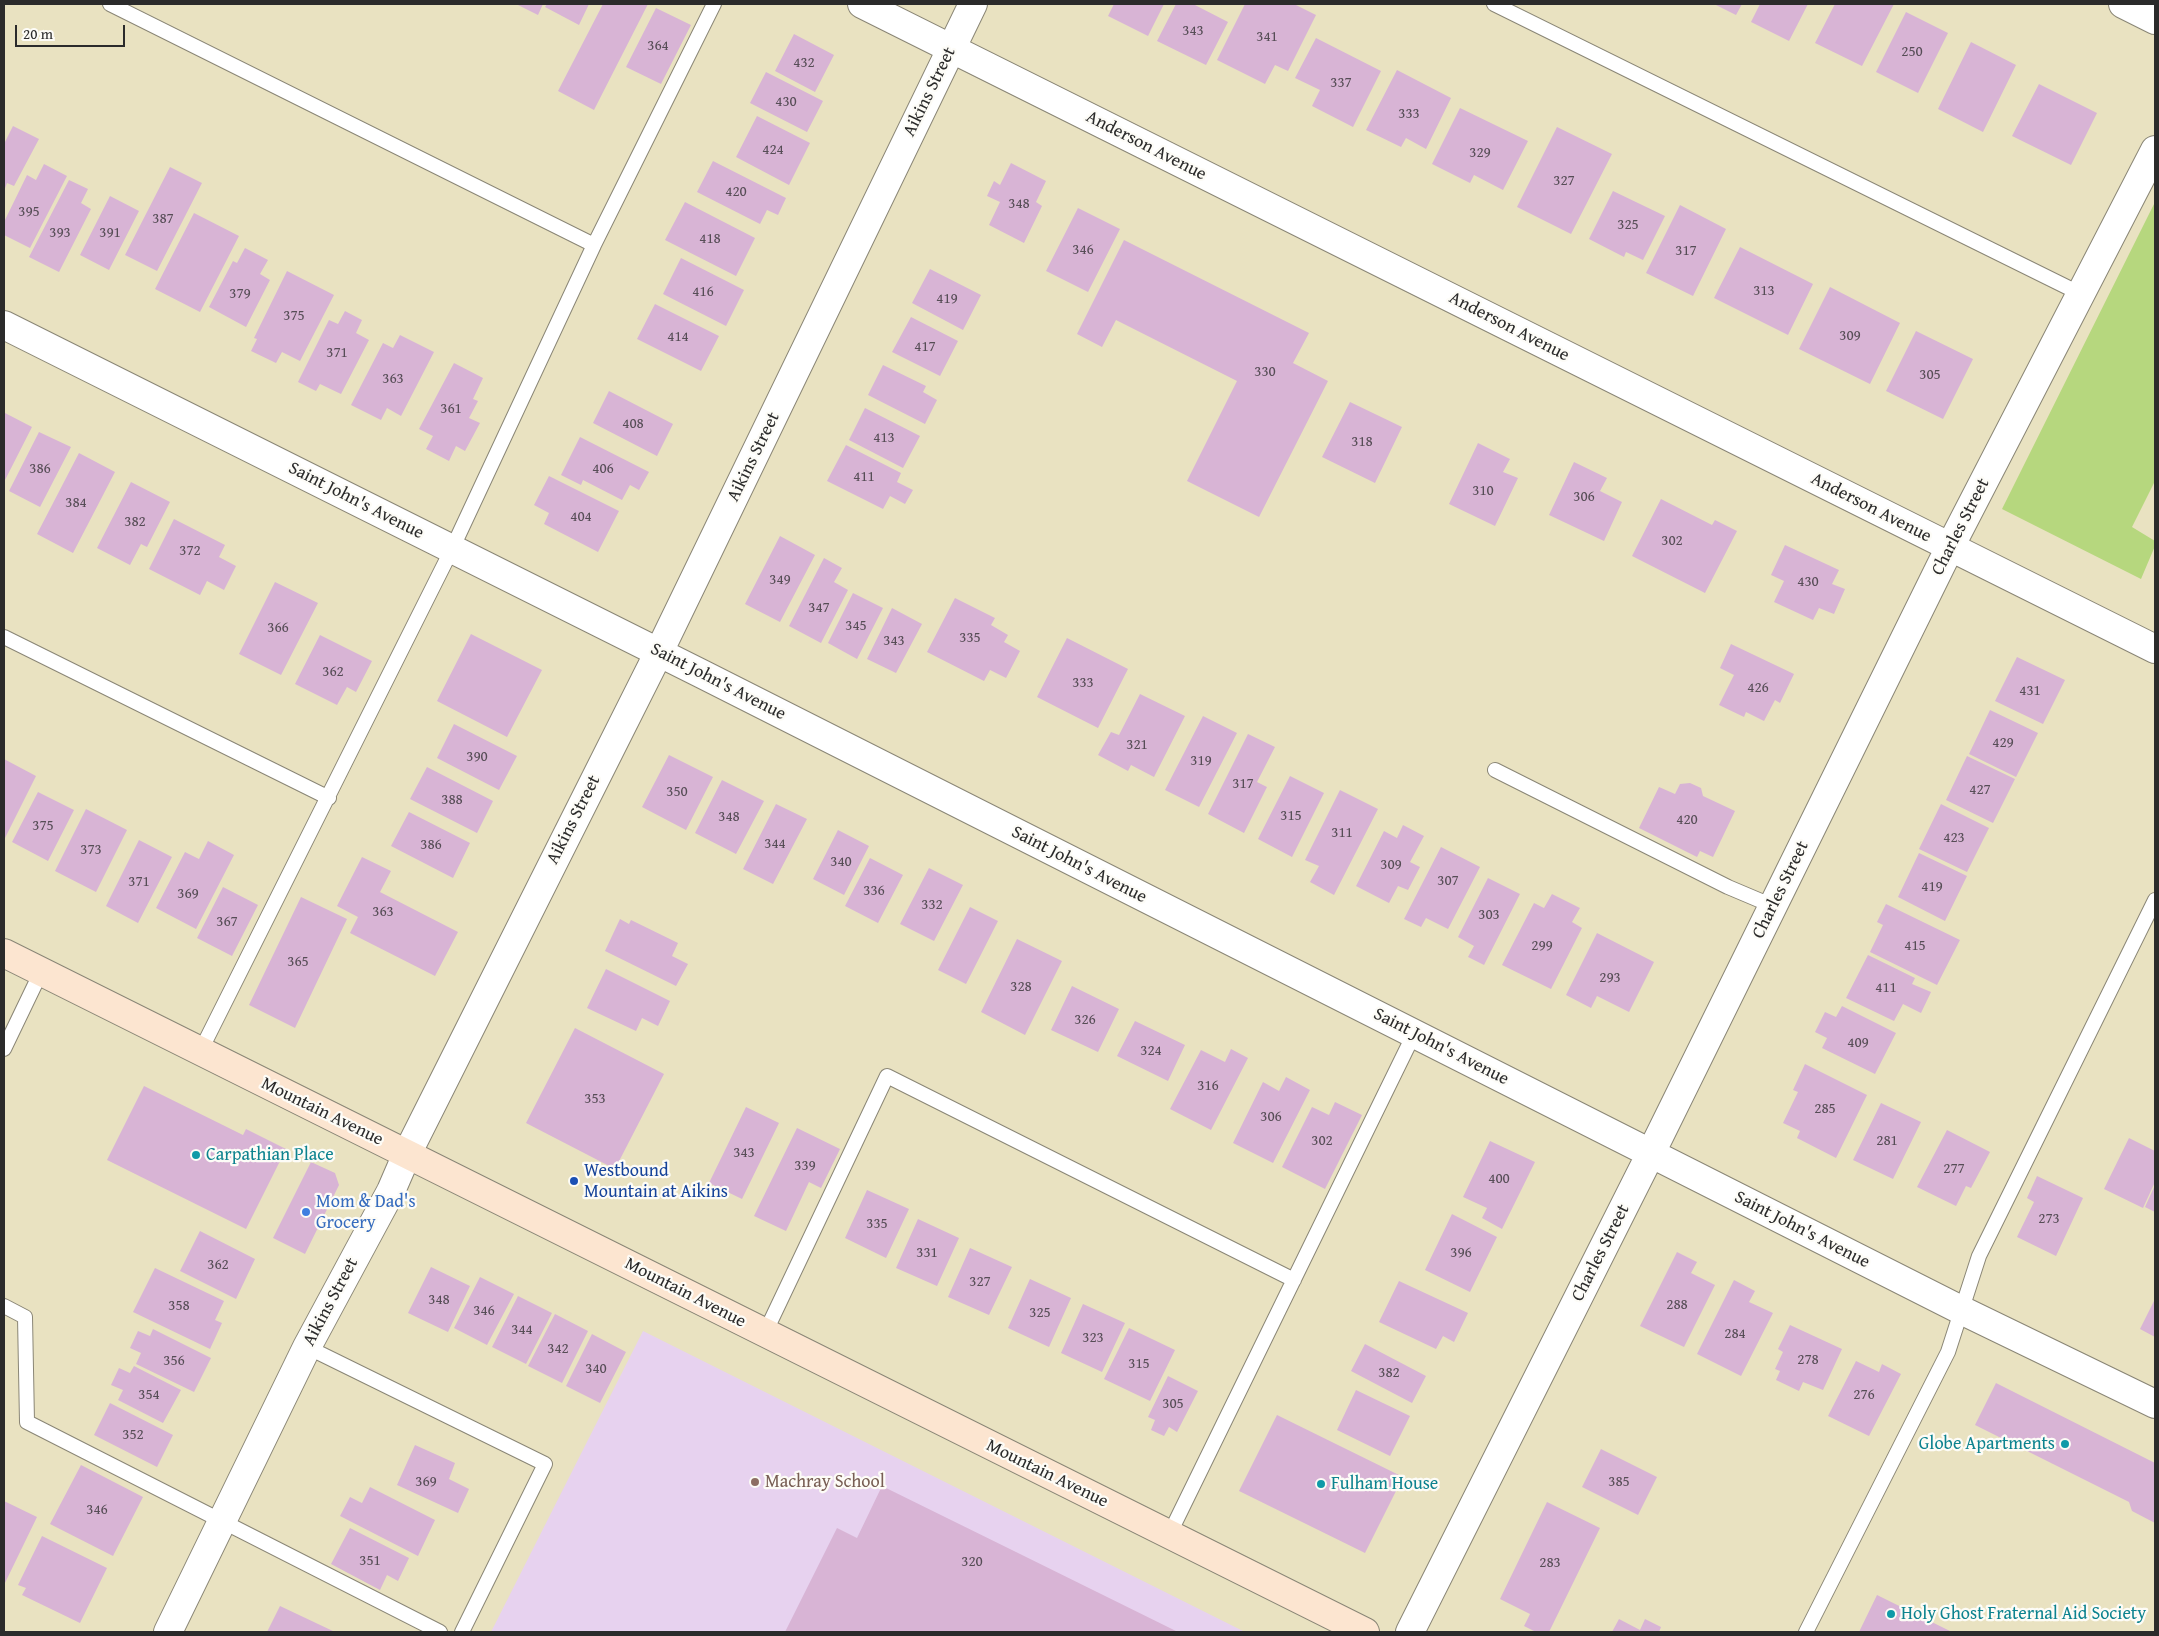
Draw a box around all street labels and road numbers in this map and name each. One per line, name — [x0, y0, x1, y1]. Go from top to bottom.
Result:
street label: Aikins Street — [899, 44, 961, 140]
street label: Anderson Avenue — [1082, 106, 1210, 186]
street label: Anderson Avenue — [1445, 287, 1573, 367]
street label: Aikins Street — [723, 409, 785, 505]
street label: Saint John's Avenue — [285, 458, 427, 544]
street label: Anderson Avenue — [1807, 468, 1935, 548]
street label: Charles Street — [1927, 475, 1995, 579]
street label: Saint John's Avenue — [647, 639, 789, 725]
street label: Aikins Street — [542, 772, 606, 868]
street label: Saint John's Avenue — [1008, 822, 1150, 908]
street label: Charles Street — [1748, 838, 1814, 942]
street label: Saint John's Avenue — [1370, 1004, 1512, 1090]
street label: Mountain Avenue — [257, 1073, 387, 1151]
street label: Saint John's Avenue — [1731, 1187, 1873, 1273]
street label: Charles Street — [1567, 1201, 1635, 1305]
street label: Mountain Avenue — [621, 1253, 749, 1333]
street label: Aikins Street — [299, 1254, 363, 1350]
street label: Mountain Avenue — [982, 1435, 1112, 1513]

